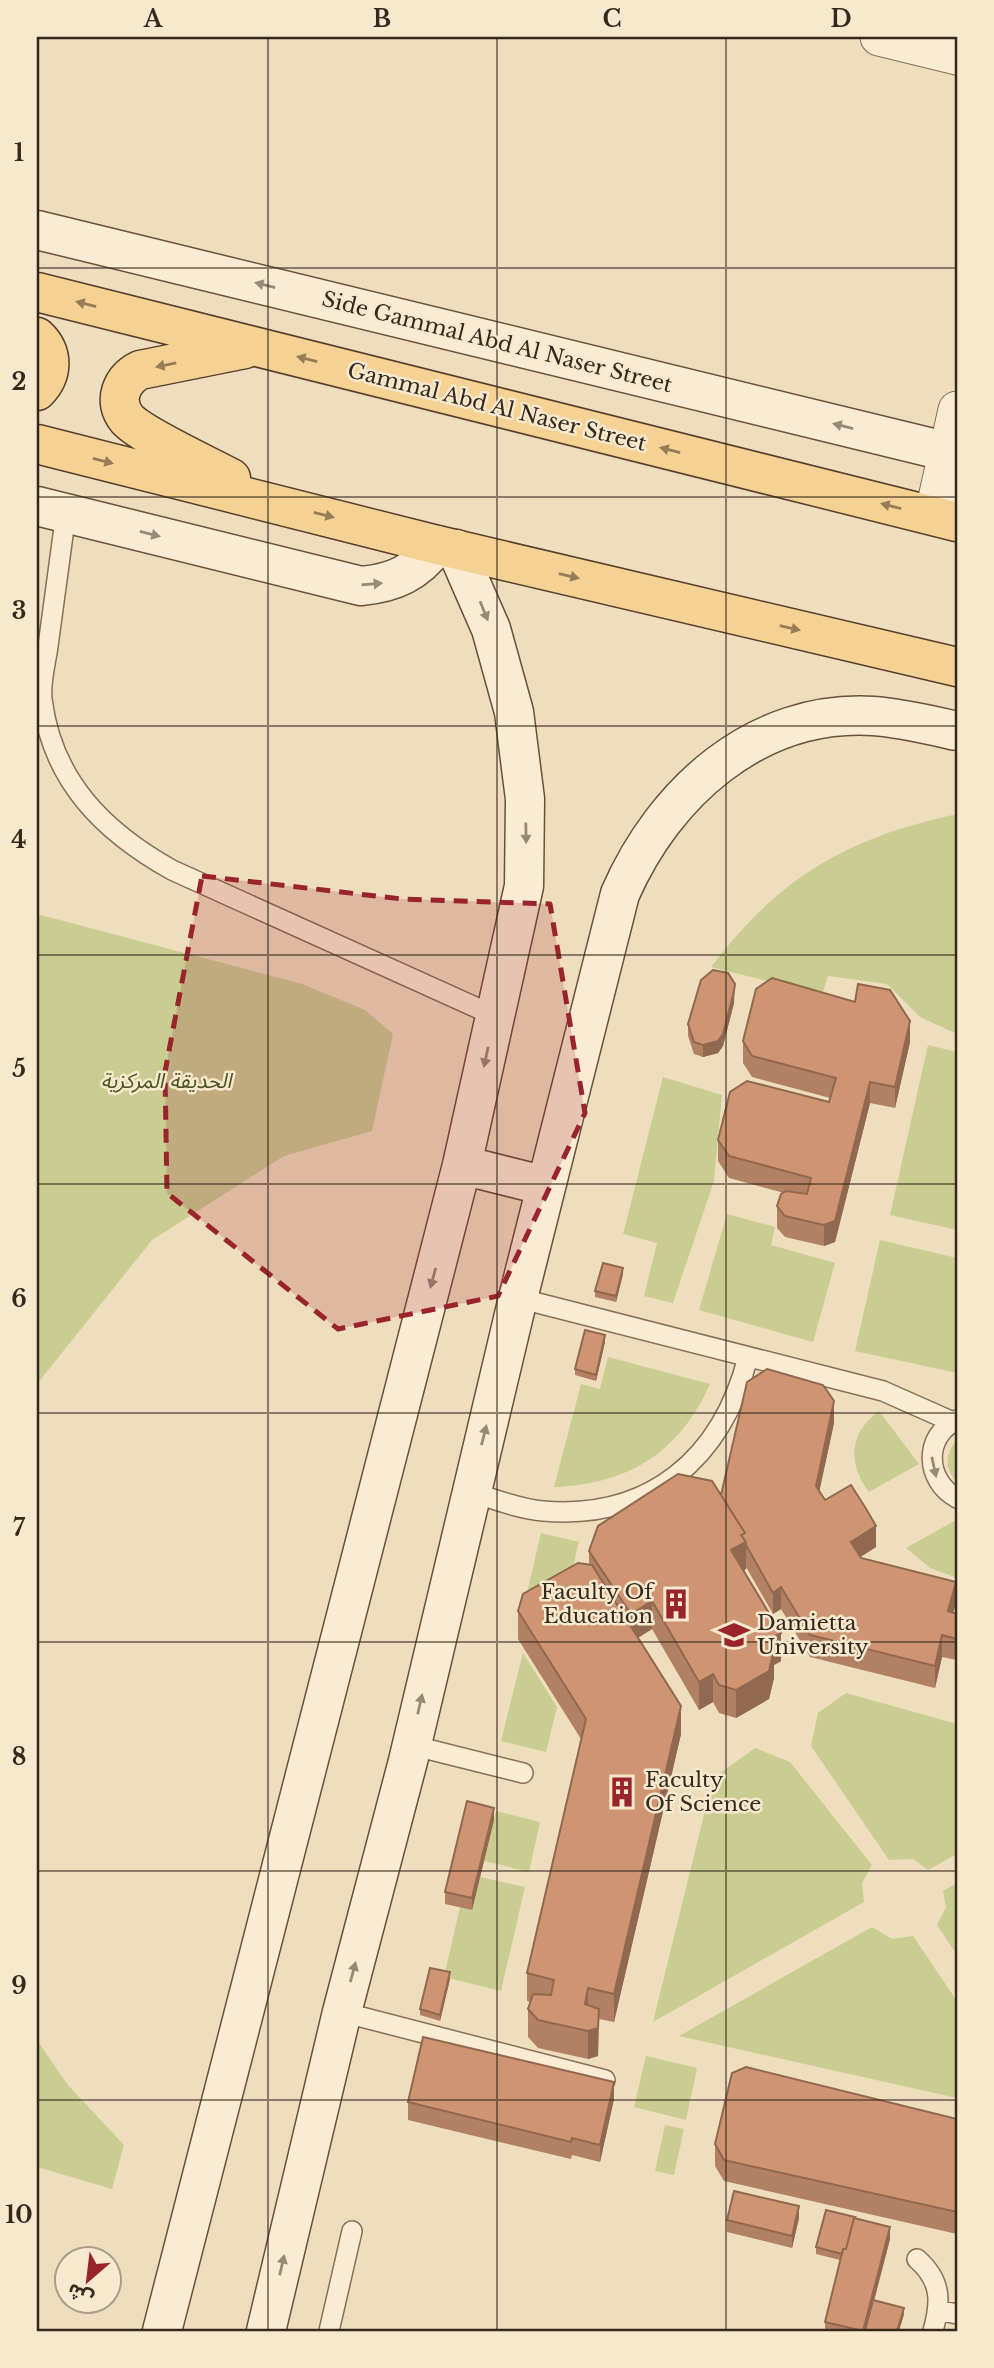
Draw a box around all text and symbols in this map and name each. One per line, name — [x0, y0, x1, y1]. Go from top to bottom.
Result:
text: A — [143, 5, 164, 33]
text: B — [373, 5, 391, 33]
text: C — [603, 5, 621, 33]
text: D — [830, 5, 852, 33]
text: 1 — [14, 139, 24, 167]
one-way arrow — [254, 279, 276, 290]
street label: Side Gammal Abd Al Naser Street — [319, 286, 675, 398]
one-way arrow — [75, 298, 97, 309]
one-way arrow — [296, 353, 318, 364]
street label: Gammal Abd Al Naser Street — [345, 357, 649, 457]
one-way arrow — [155, 359, 177, 370]
text: 2 — [12, 368, 26, 396]
one-way arrow — [832, 420, 854, 431]
one-way arrow — [659, 444, 681, 455]
one-way arrow — [92, 456, 114, 467]
one-way arrow — [880, 500, 902, 511]
one-way arrow — [313, 510, 335, 521]
one-way arrow — [140, 529, 162, 540]
one-way arrow — [558, 570, 580, 581]
one-way arrow — [361, 578, 383, 589]
text: 3 — [12, 597, 26, 625]
one-way arrow — [479, 601, 490, 622]
one-way arrow — [779, 623, 801, 634]
one-way arrow — [520, 823, 531, 845]
text: 4 — [11, 826, 27, 854]
one-way arrow — [480, 1046, 491, 1068]
text: 5 — [12, 1055, 26, 1083]
park label: الحديقة المركزية — [101, 1068, 233, 1094]
one-way arrow — [427, 1267, 438, 1289]
text: 6 — [11, 1285, 27, 1313]
one-way arrow — [479, 1424, 490, 1446]
one-way arrow — [929, 1457, 940, 1479]
text: 7 — [13, 1514, 26, 1542]
place label: Faculty Of Education — [541, 1579, 655, 1629]
building icon: Faculty Of Education — [659, 1587, 693, 1621]
place label: Damietta University — [757, 1610, 869, 1660]
school or university icon: Damietta University — [717, 1618, 751, 1652]
one-way arrow — [415, 1693, 426, 1715]
text: 8 — [12, 1743, 26, 1771]
place label: Faculty Of Science — [645, 1767, 761, 1817]
building icon: Faculty Of Science — [605, 1775, 639, 1809]
one-way arrow — [348, 1961, 359, 1983]
text: 9 — [11, 1972, 27, 2000]
text: 10 — [5, 2201, 33, 2229]
north arrow — [52, 2246, 122, 2316]
one-way arrow — [276, 2254, 287, 2276]
text: ش — [63, 2278, 97, 2311]

